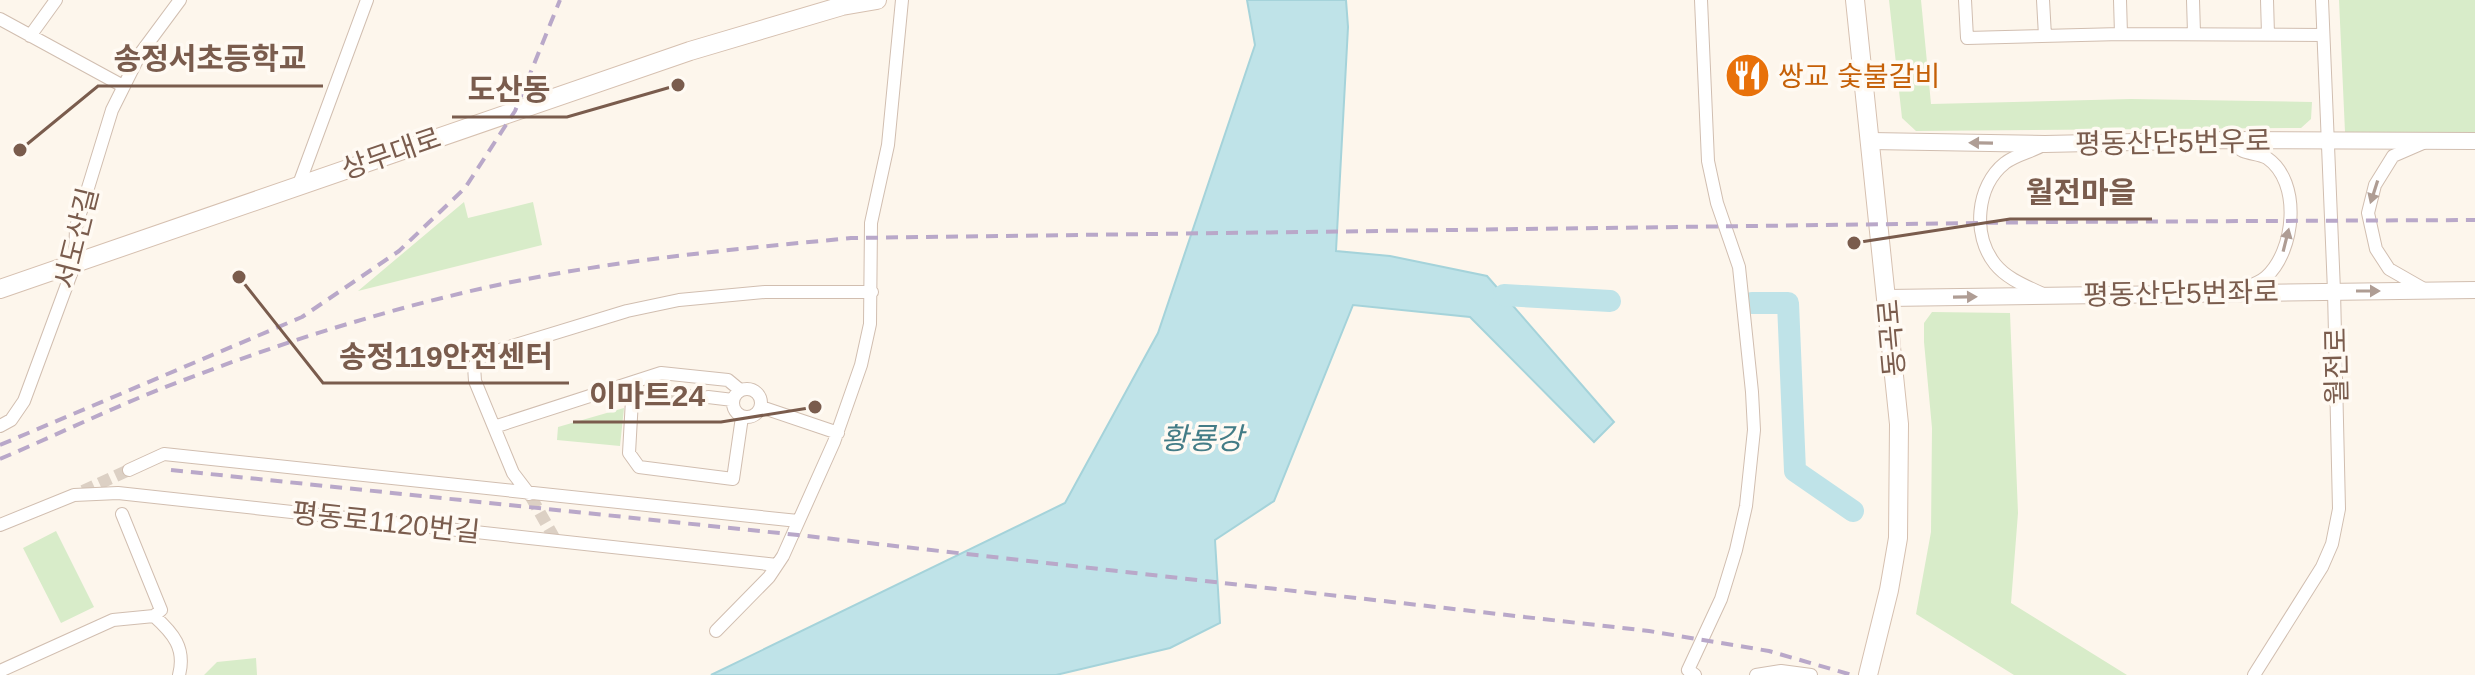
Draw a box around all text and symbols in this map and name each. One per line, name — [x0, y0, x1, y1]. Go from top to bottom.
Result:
callout: 송정서초등학교 — [98, 32, 323, 86]
text: 송정서초등학교 — [113, 42, 307, 75]
restaurant icon: 쌍교 숯불갈비 — [1723, 52, 1771, 100]
place label: 쌍교 숯불갈비 — [1778, 61, 1940, 92]
callout: 도산동 — [452, 63, 567, 117]
text: 도산동 — [468, 73, 550, 106]
street label: 상무대로 — [337, 122, 445, 185]
street label: 평동산단5번우로 — [2075, 125, 2271, 160]
one-way arrow — [1968, 137, 1993, 149]
callout: 월전마을 — [2010, 165, 2152, 219]
text: 월전마을 — [2026, 176, 2136, 209]
one-way arrow — [2367, 180, 2379, 204]
street label: 서도산길 — [49, 184, 104, 292]
one-way arrow — [2280, 228, 2293, 253]
street label: 평동산단5번좌로 — [2083, 276, 2279, 311]
one-way arrow — [2356, 285, 2381, 297]
one-way arrow — [1953, 290, 1978, 303]
street label: 동곡로 — [1873, 298, 1910, 378]
street label: 월전로 — [2320, 327, 2353, 405]
callout: 송정119안전센터 — [323, 329, 569, 383]
text: 송정119안전센터 — [339, 340, 553, 373]
callout: 이마트24 — [573, 368, 721, 422]
text: 이마트24 — [589, 379, 705, 412]
water label: 황룡강 — [1161, 422, 1247, 455]
street label: 평동로1120번길 — [290, 497, 482, 548]

